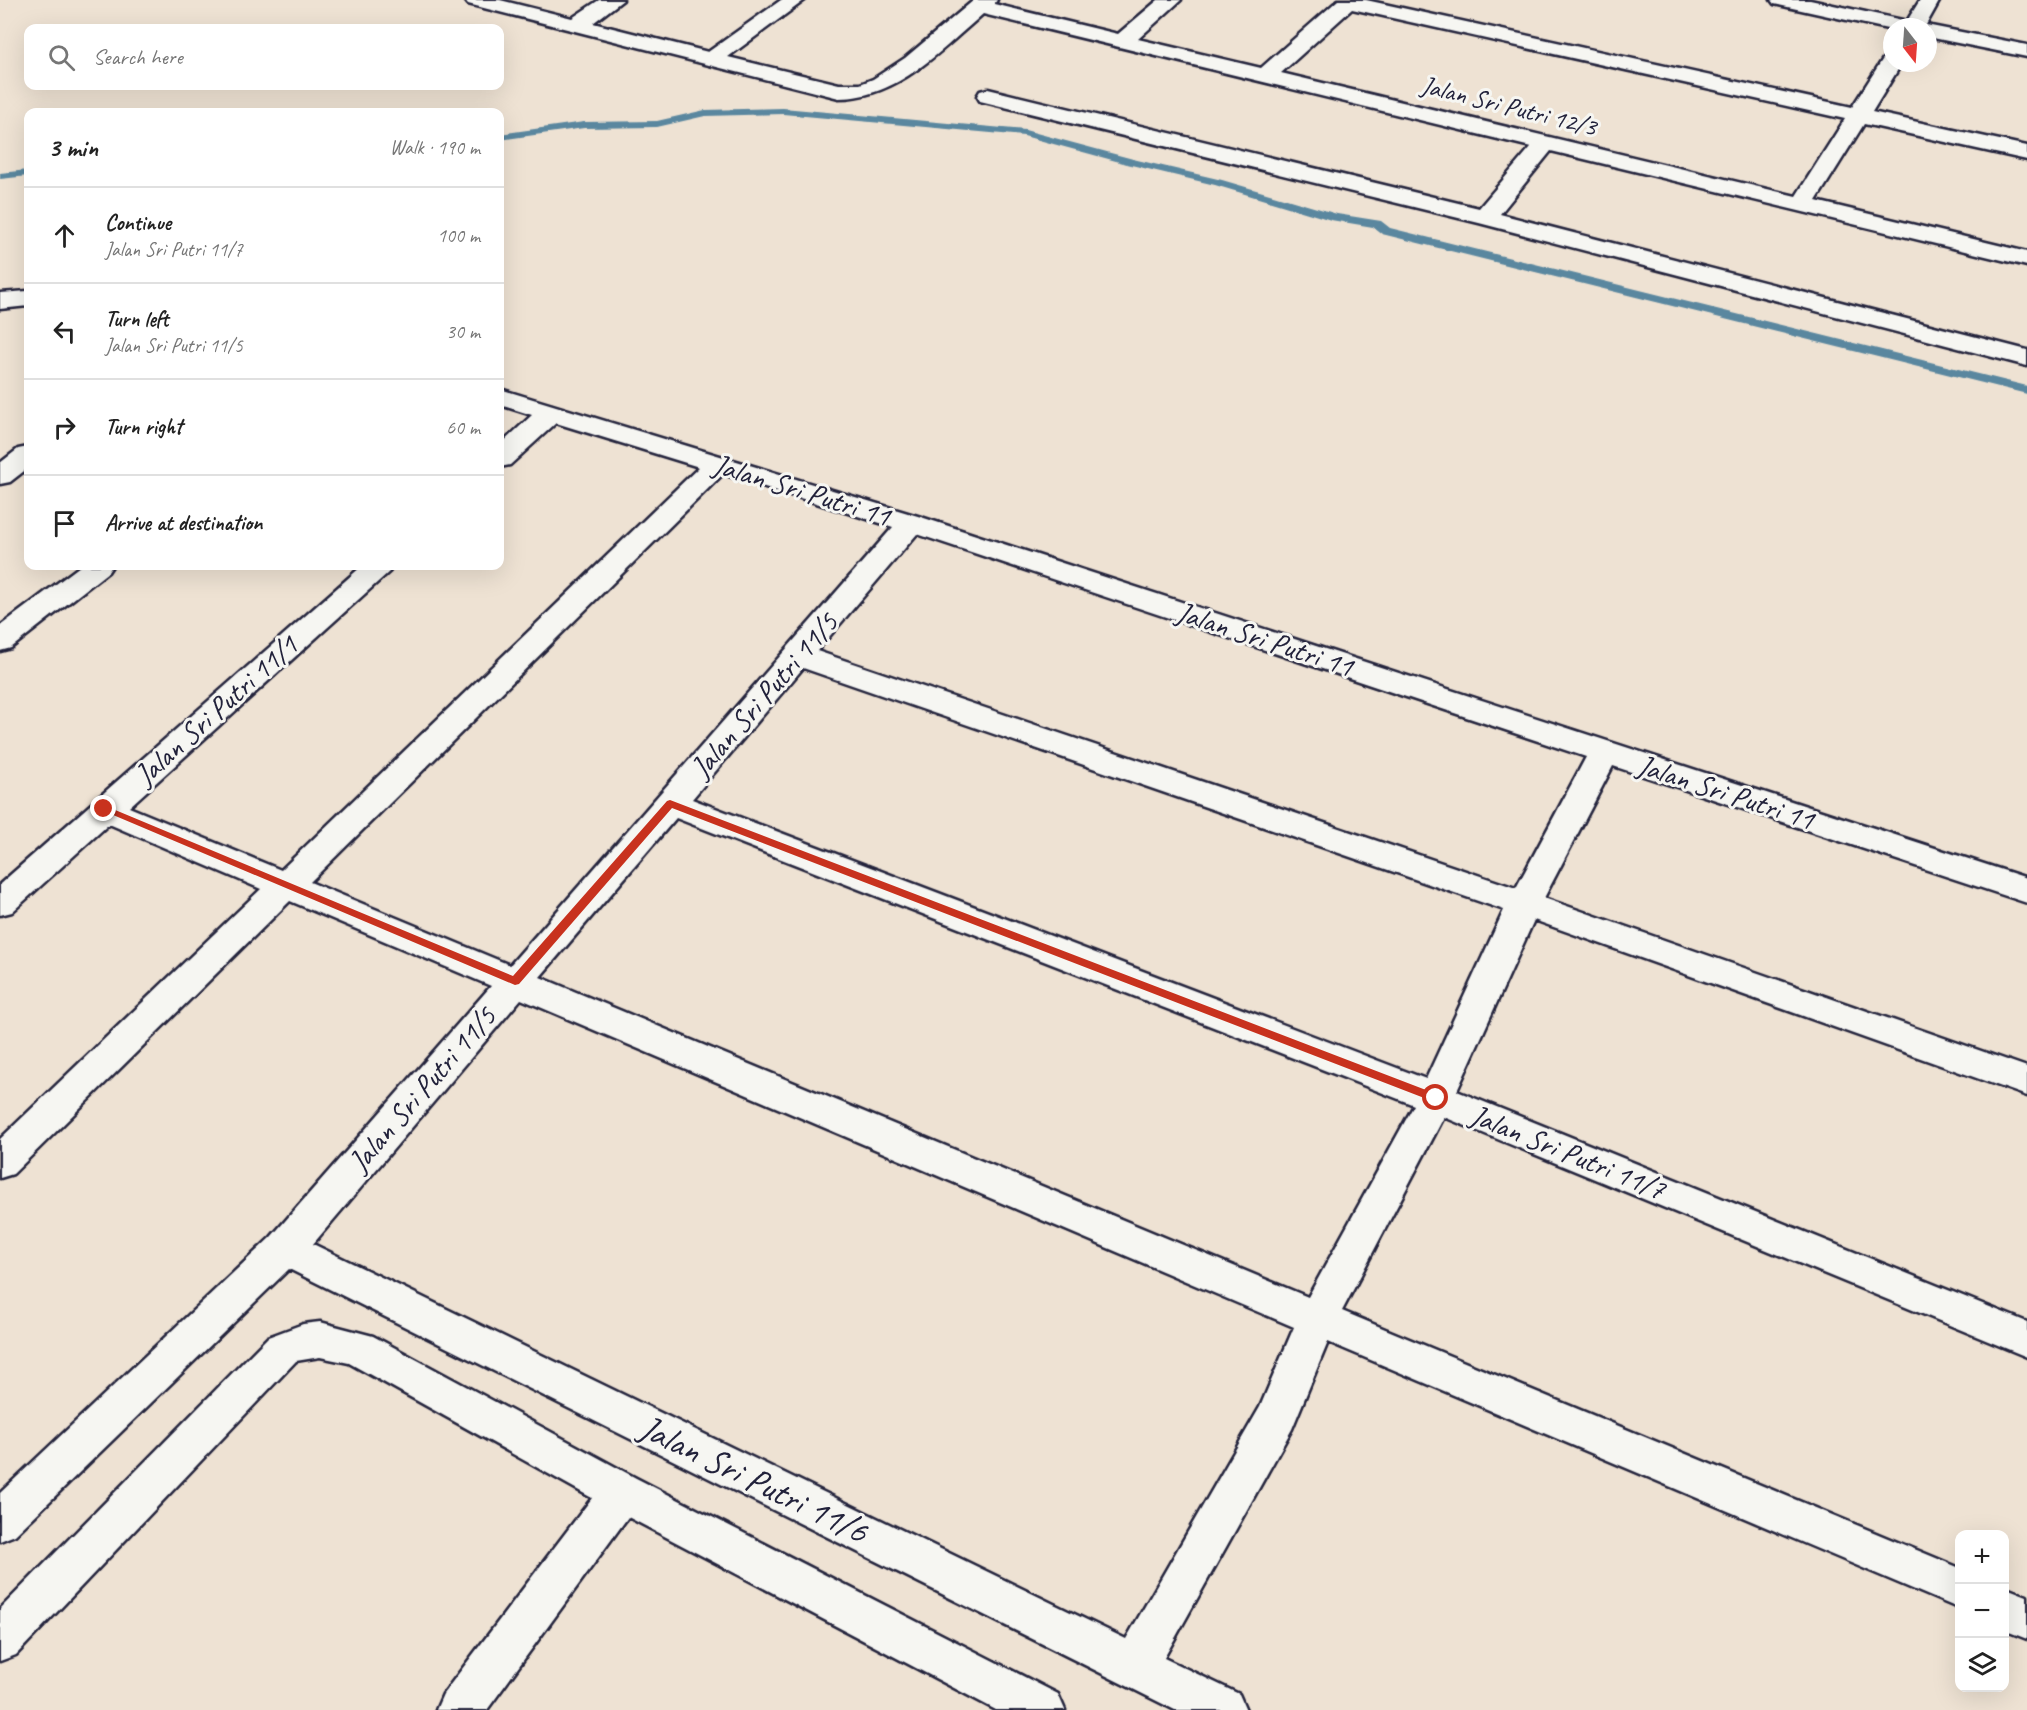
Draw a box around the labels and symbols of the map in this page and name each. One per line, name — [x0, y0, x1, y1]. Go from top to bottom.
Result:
north arrow — [1883, 18, 1937, 72]
street label: Jalan Sri Putri 12/3 — [1416, 68, 1602, 144]
street label: Jalan Sri Putri 11 — [707, 444, 897, 535]
street label: Jalan Sri Putri 11 — [1170, 592, 1359, 686]
street label: Jalan Sri Putri 11/5 — [681, 603, 847, 787]
street label: Jalan Sri Putri 11/1 — [125, 626, 307, 795]
street label: Jalan Sri Putri 11 — [1631, 745, 1820, 839]
route end — [90, 795, 116, 821]
street label: Jalan Sri Putri 11/5 — [339, 997, 505, 1181]
route start — [1422, 1084, 1448, 1110]
street label: Jalan Sri Putri 11/7 — [1463, 1095, 1672, 1209]
street label: Jalan Sri Putri 11/6 — [631, 1403, 877, 1555]

